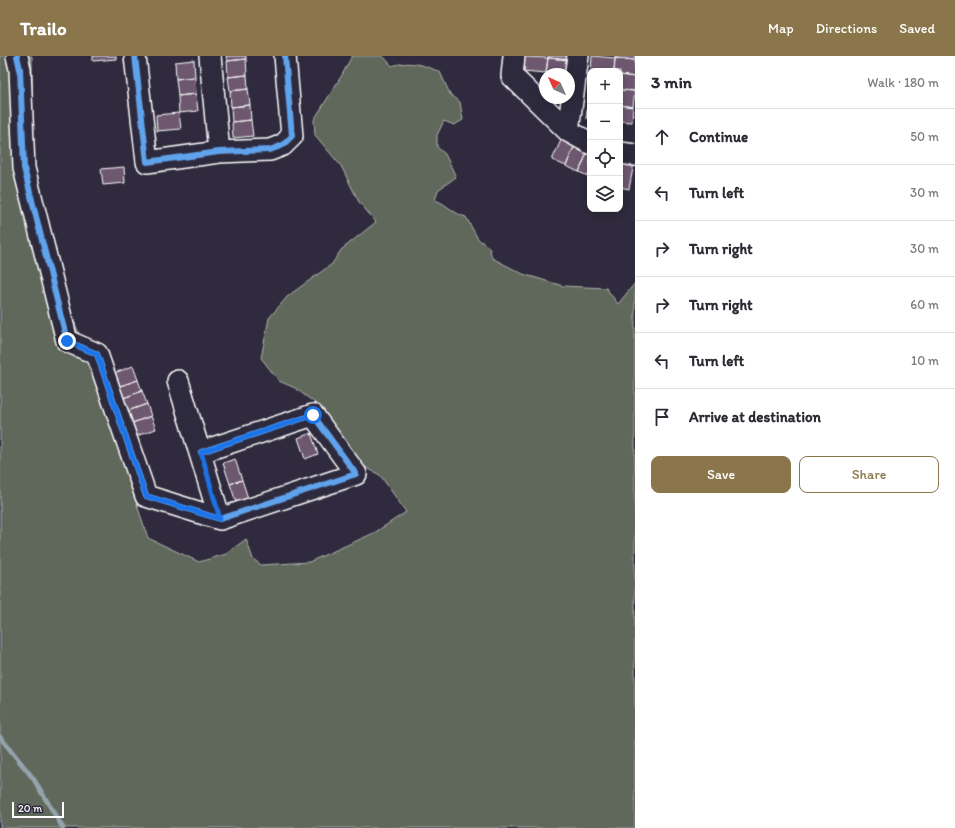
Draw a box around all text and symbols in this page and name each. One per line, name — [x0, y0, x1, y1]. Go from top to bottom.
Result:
text: Trailo — [20, 17, 67, 40]
text: Map — [768, 20, 794, 37]
text: Directions — [816, 20, 877, 37]
text: Saved — [899, 20, 935, 37]
north arrow — [539, 68, 575, 104]
map controls — [587, 68, 623, 212]
button: + — [587, 68, 623, 104]
text: 3 min — [651, 72, 692, 92]
text: Walk · 180 m — [867, 75, 939, 90]
button: − — [587, 104, 623, 140]
icon: ahead — [651, 126, 673, 148]
text: Continue — [689, 128, 748, 146]
text: 50 m — [910, 129, 939, 144]
button: locate — [587, 140, 623, 176]
button: layers — [587, 176, 623, 212]
icon: left — [651, 182, 673, 204]
text: Turn left — [689, 184, 744, 202]
text: 30 m — [910, 185, 939, 200]
icon: right — [651, 238, 673, 260]
text: Turn right — [689, 240, 753, 258]
text: 30 m — [910, 241, 939, 256]
icon: right — [651, 294, 673, 316]
text: Turn right — [689, 296, 753, 314]
text: 60 m — [910, 297, 939, 312]
route end — [58, 332, 76, 350]
icon: left — [651, 350, 673, 372]
text: Turn left — [689, 352, 744, 370]
text: 10 m — [911, 353, 939, 368]
route start — [304, 406, 322, 424]
icon: arrive — [651, 406, 673, 428]
text: Arrive at destination — [689, 408, 821, 426]
button: Save — [651, 456, 791, 493]
button: Share — [799, 456, 939, 493]
scale bar — [12, 800, 64, 819]
text: 20 m — [18, 802, 42, 815]

